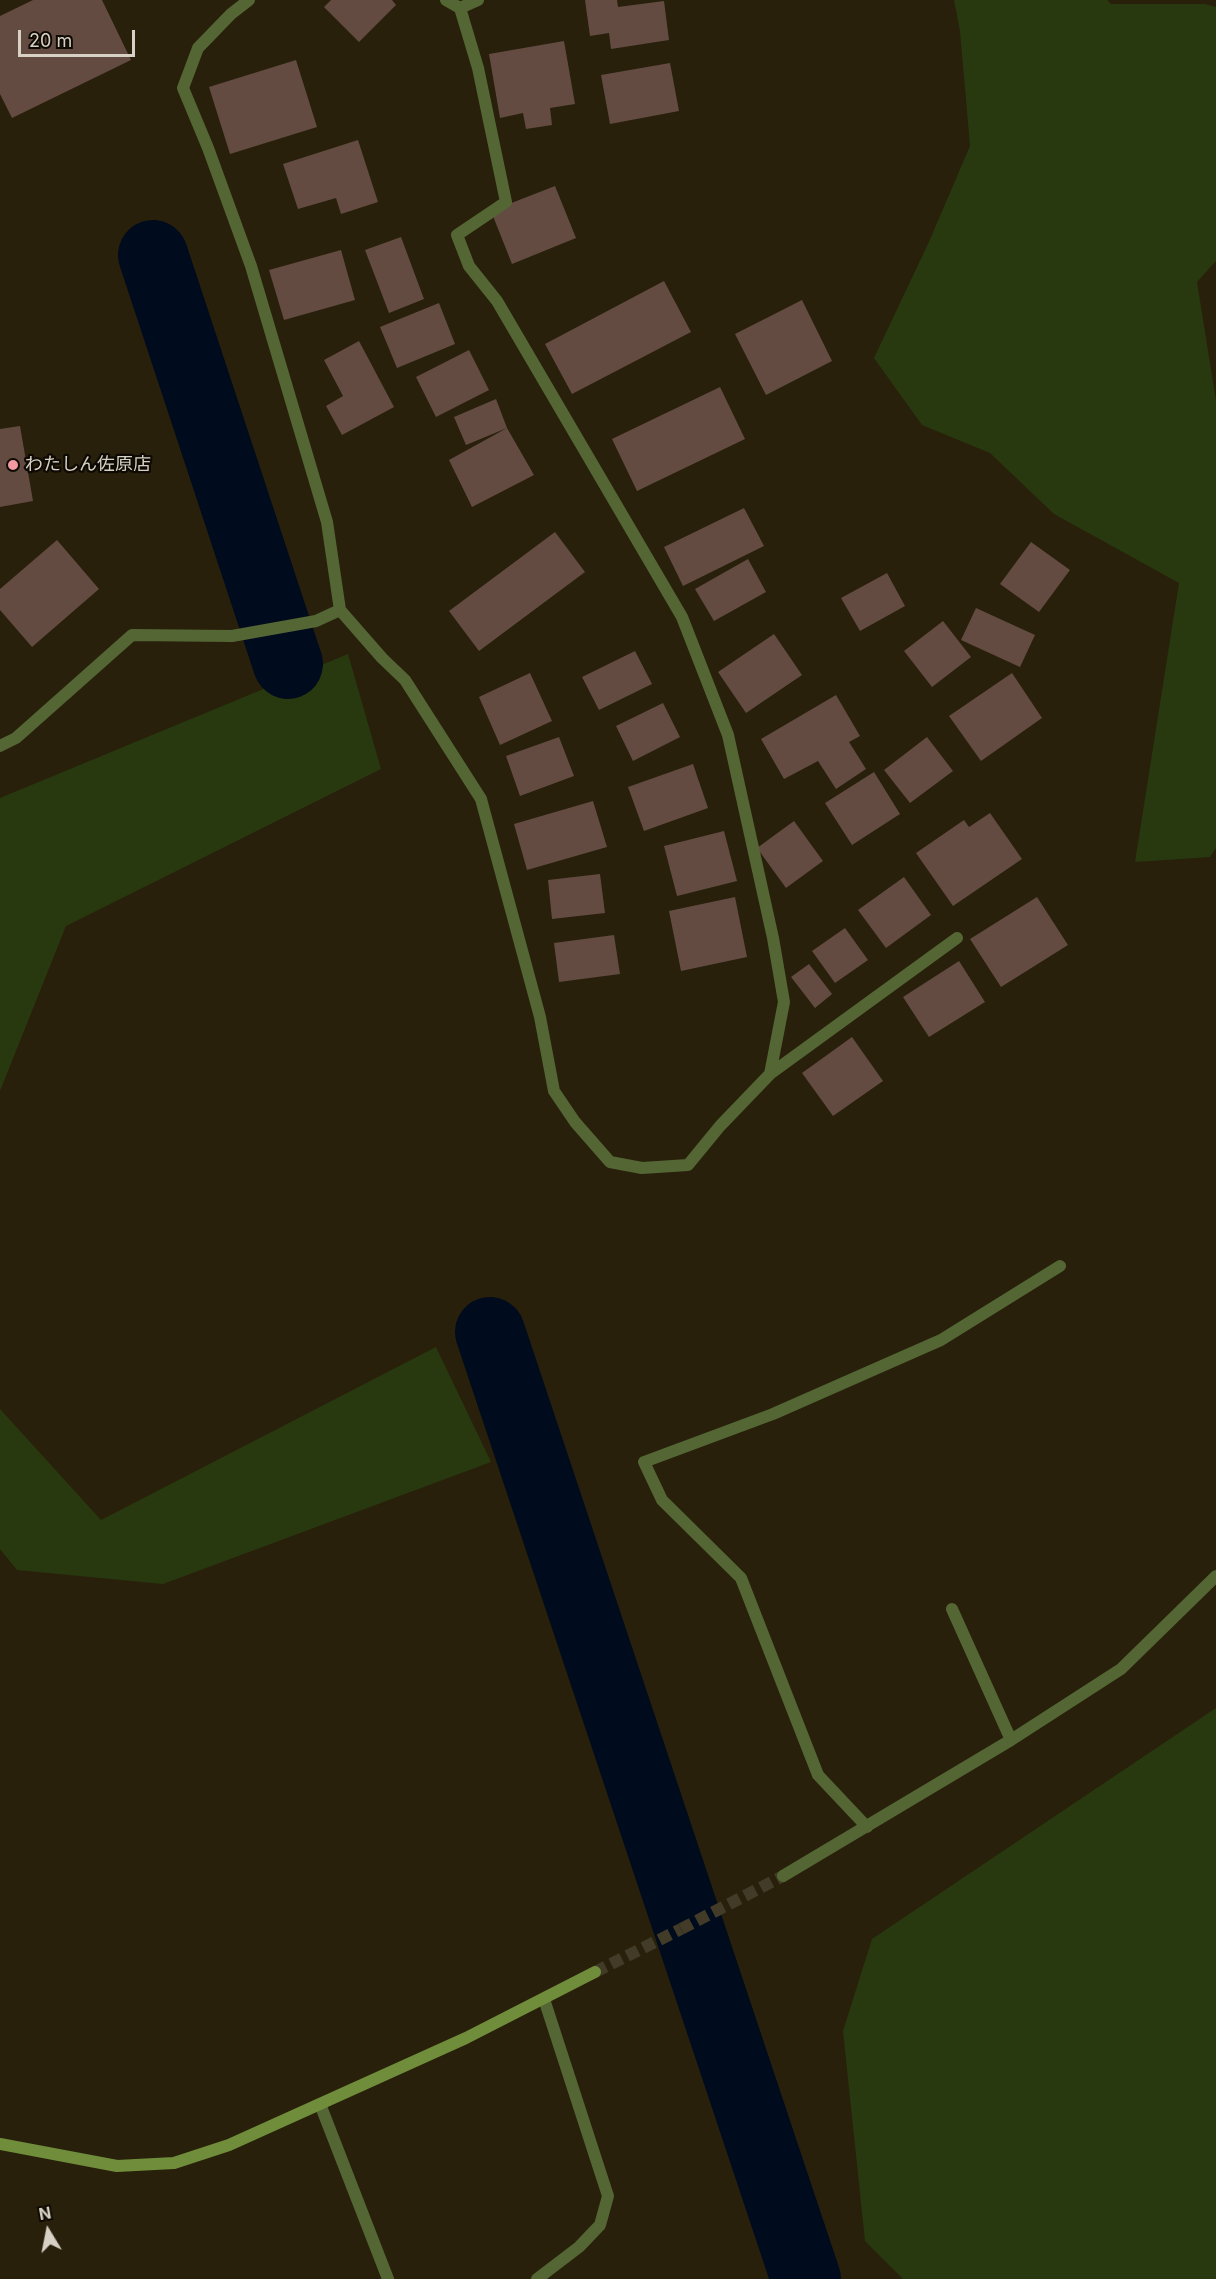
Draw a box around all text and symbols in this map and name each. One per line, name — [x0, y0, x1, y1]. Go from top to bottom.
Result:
scale bar — [21, 18, 138, 56]
text: 20 m — [29, 30, 72, 51]
place label: わたしん佐原店 — [25, 454, 151, 476]
marker: わたしん佐原店 — [6, 458, 20, 472]
north arrow — [18, 2201, 78, 2261]
text: N — [37, 2202, 53, 2224]

